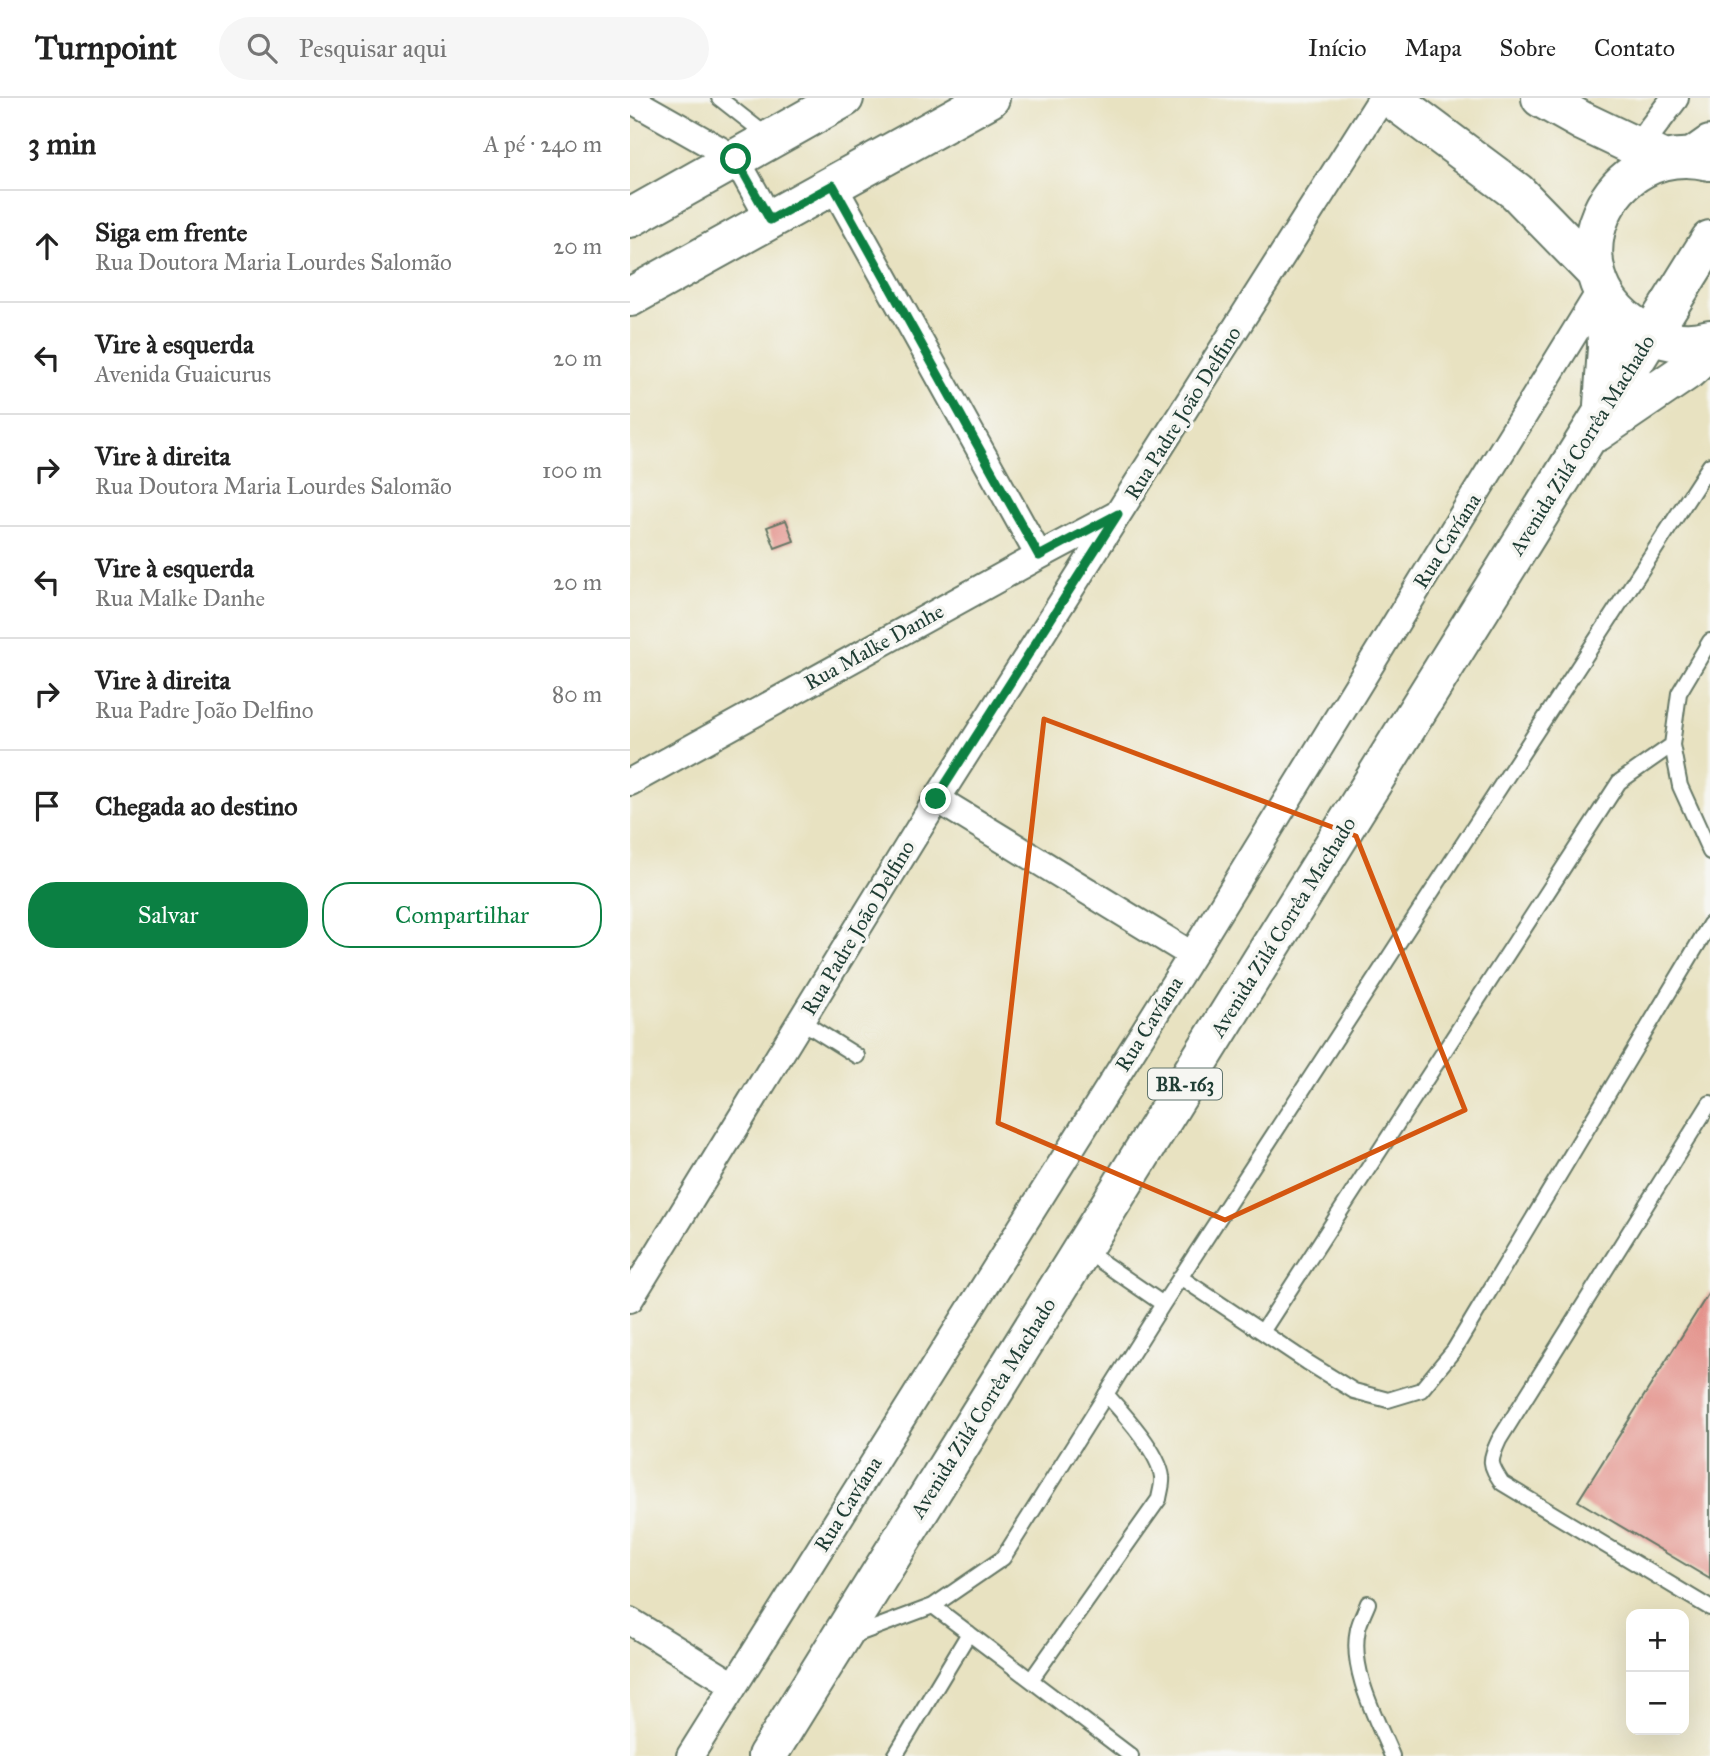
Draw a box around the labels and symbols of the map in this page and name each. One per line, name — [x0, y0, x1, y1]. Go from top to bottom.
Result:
route start — [720, 143, 751, 174]
street label: Rua Padre João Delfino — [1119, 321, 1247, 504]
street label: Avenida Zilá Corrêa Machado — [1503, 330, 1661, 561]
street label: Rua Cavíana — [1408, 489, 1486, 593]
street label: Rua Malke Danhe — [800, 598, 948, 696]
route end — [920, 783, 951, 814]
street label: Avenida Zilá Corrêa Machado — [1204, 812, 1362, 1043]
street label: Rua Padre João Delfino — [796, 836, 921, 1020]
street label: Rua Cavíana — [1110, 972, 1188, 1076]
road number: BR-163 — [1148, 1068, 1222, 1100]
street label: Avenida Zilá Corrêa Machado — [904, 1293, 1062, 1524]
street label: Rua Cavíana — [809, 1452, 887, 1556]

